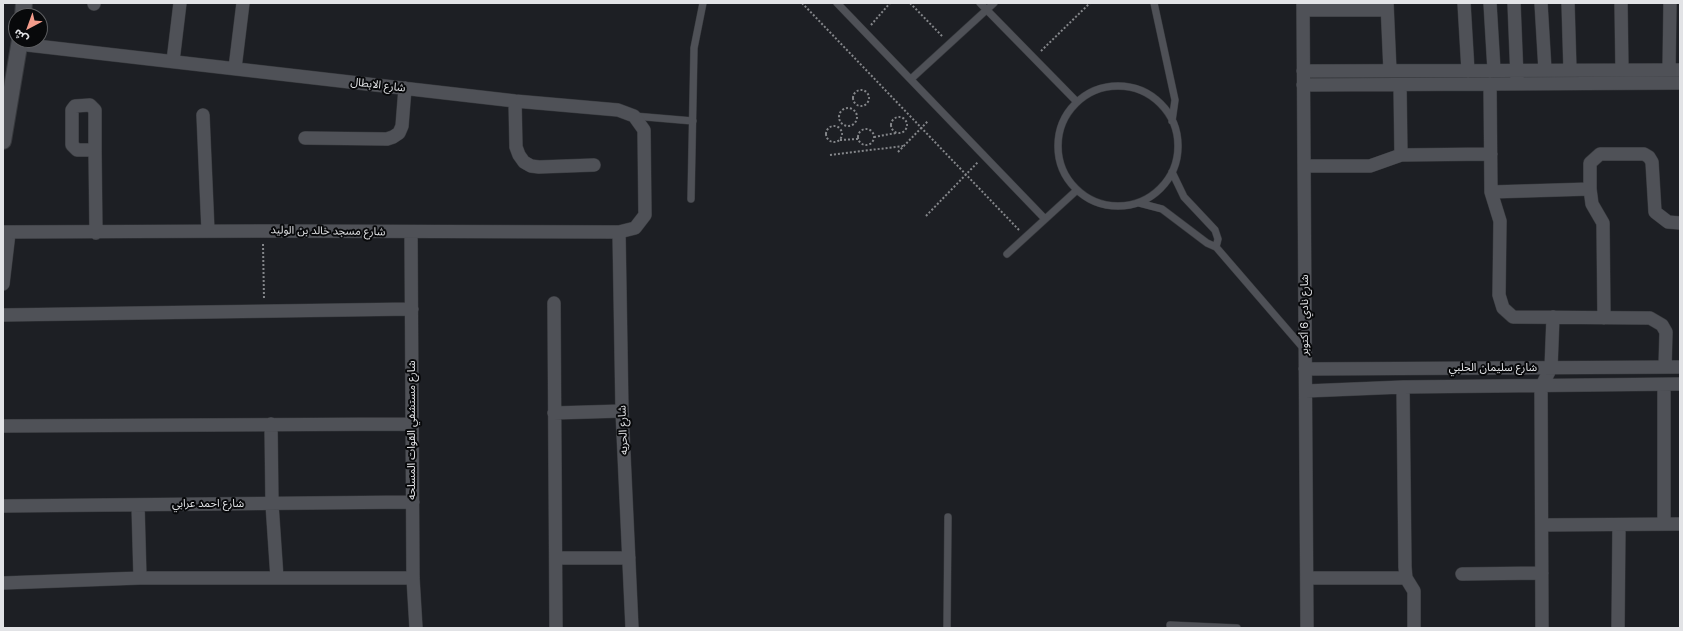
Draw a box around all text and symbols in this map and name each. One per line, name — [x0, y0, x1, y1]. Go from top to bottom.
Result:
north arrow — [8, 8, 48, 48]
text: ش — [11, 26, 31, 47]
street label: شارع الابطال — [350, 75, 406, 95]
street label: شارع مسجد خالد بن الوليد — [271, 223, 385, 239]
street label: شارع نادي 6 أكتوبر — [1298, 274, 1312, 356]
street label: شارع مستشفي القوات المسلحه — [405, 360, 419, 500]
street label: شارع سليمان الحلبي — [1449, 361, 1537, 375]
street label: شارع الحريه — [616, 405, 630, 455]
street label: شارع احمد عرابي — [172, 497, 244, 511]

